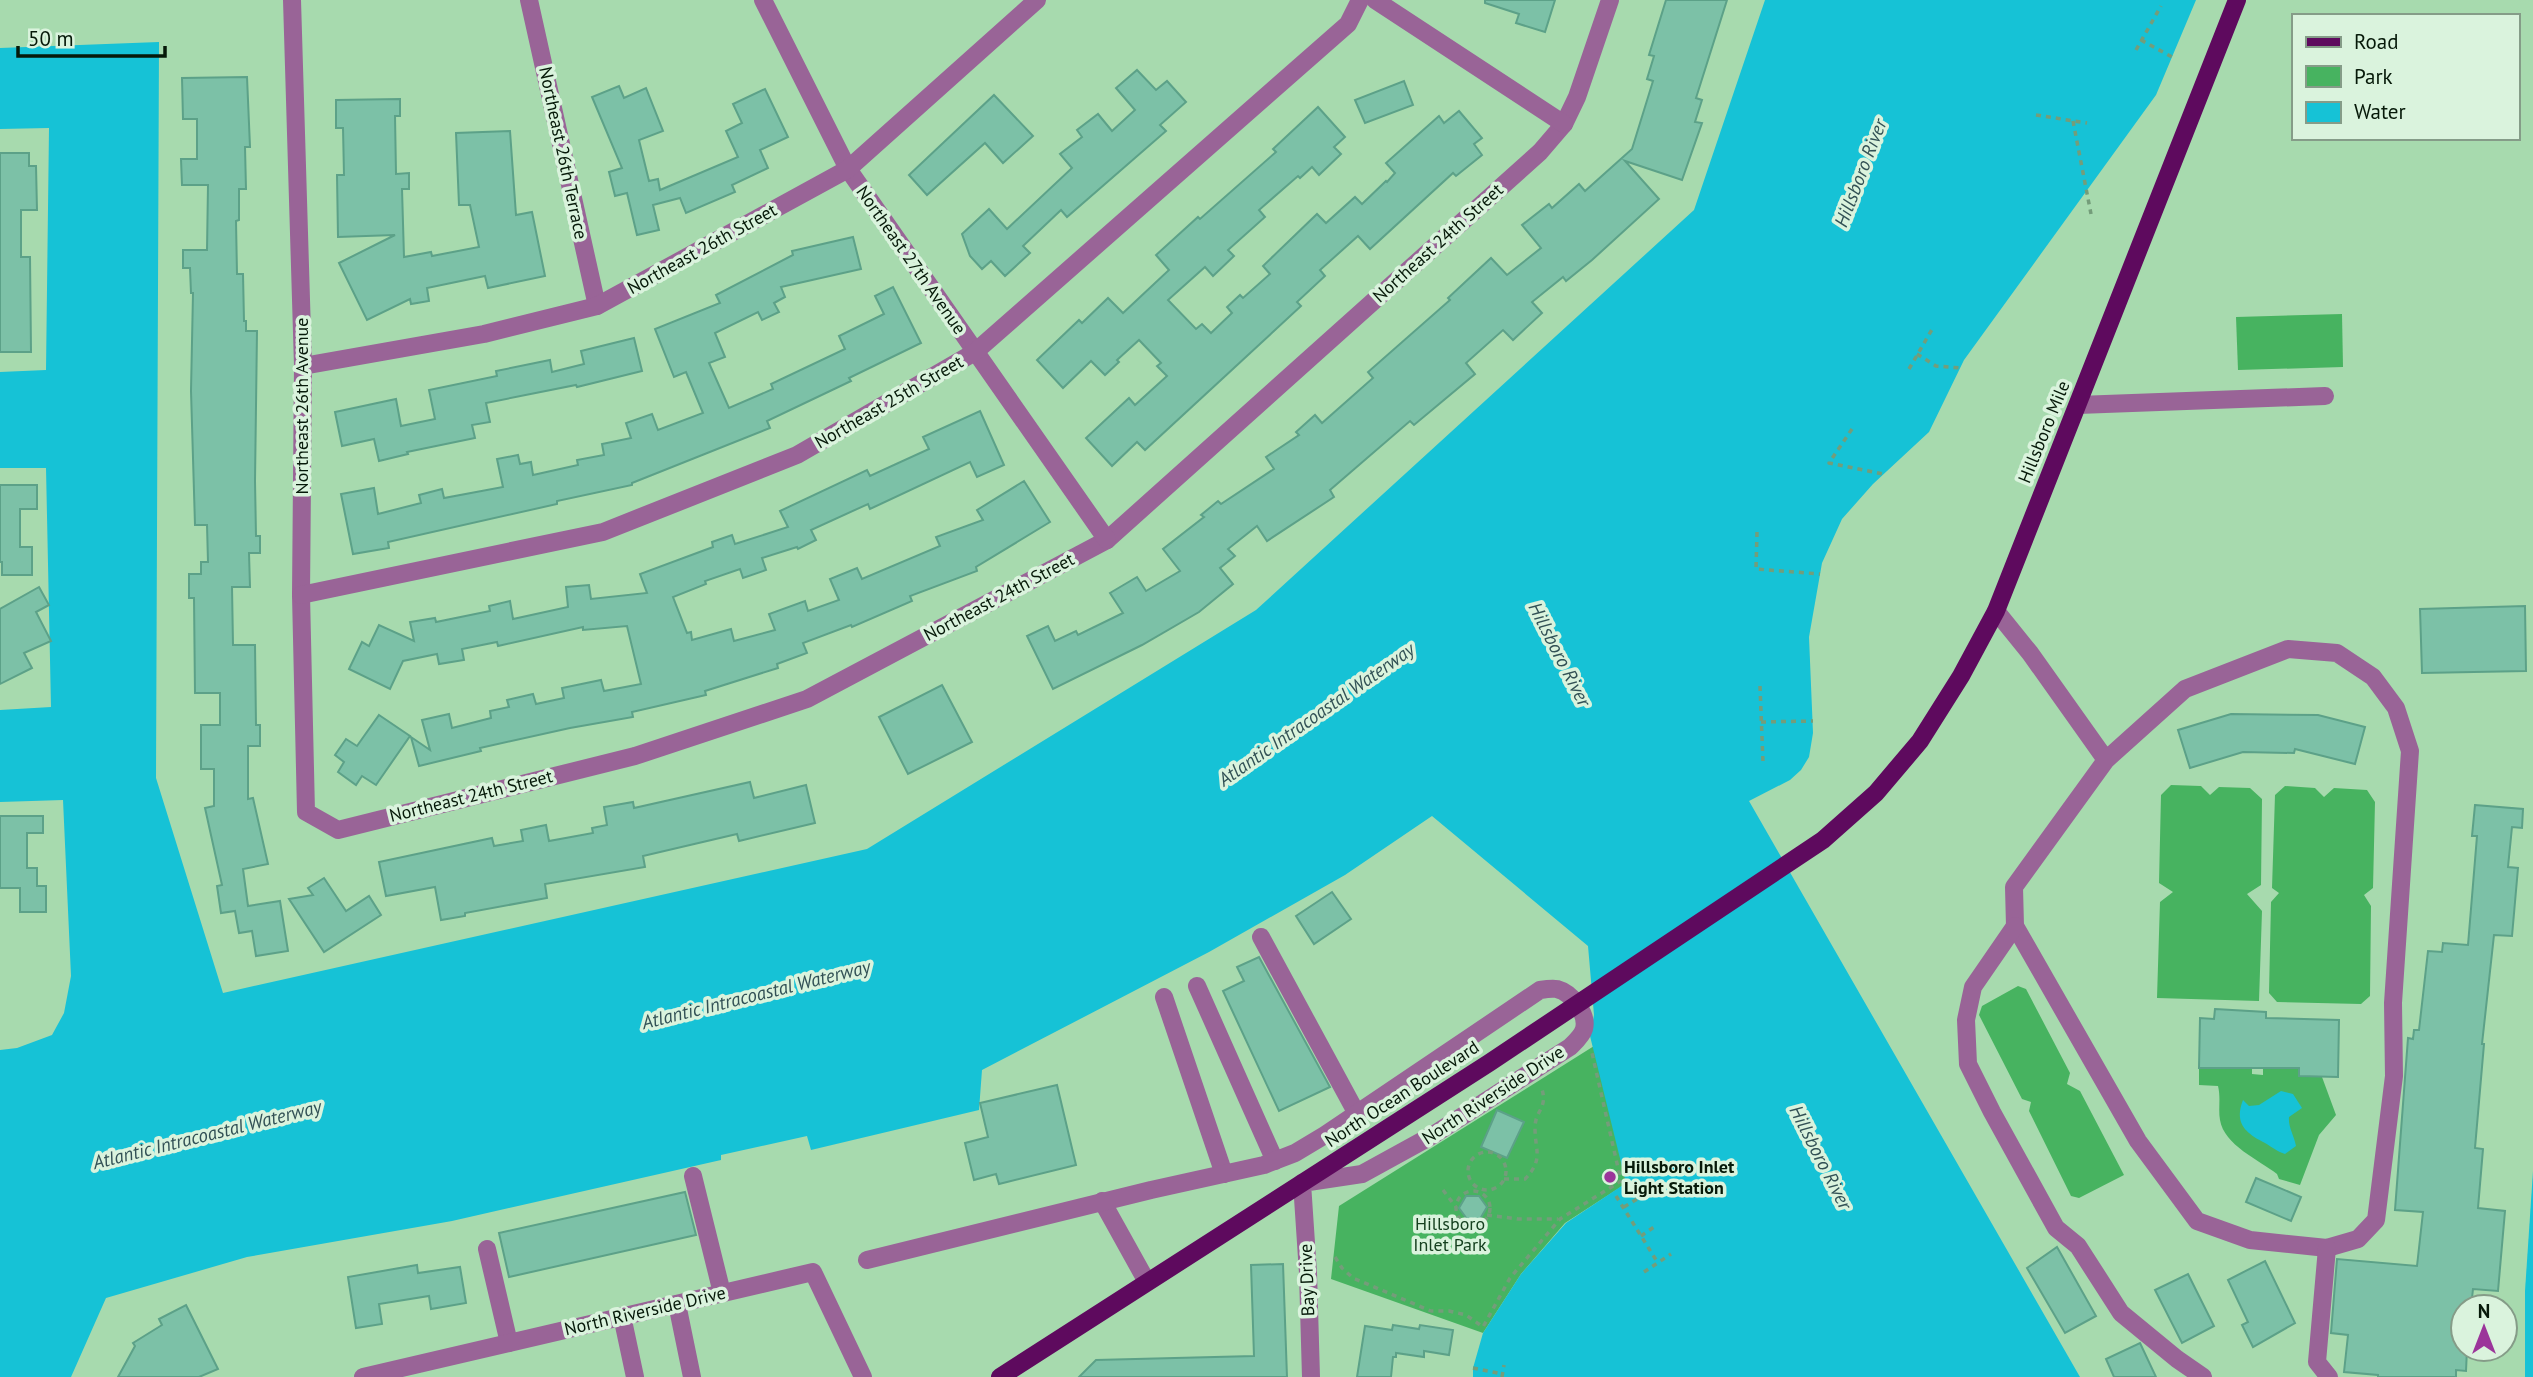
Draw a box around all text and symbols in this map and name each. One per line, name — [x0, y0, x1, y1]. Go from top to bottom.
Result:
scale bar — [18, 14, 164, 58]
legend — [2292, 14, 2519, 140]
text: 50 m — [28, 25, 74, 52]
text: Road — [2354, 28, 2398, 55]
text: Park — [2354, 63, 2393, 90]
street label: Northeast 26th Terrace — [534, 65, 593, 241]
text: Water — [2354, 98, 2406, 125]
water label: Hillsboro River — [1828, 114, 1892, 230]
street label: Northeast 24th Street — [1368, 178, 1508, 307]
street label: Northeast 27th Avenue — [851, 181, 971, 339]
street label: Northeast 26th Street — [623, 198, 780, 299]
street label: Northeast 26th Avenue — [290, 318, 313, 494]
street label: Northeast 25th Street — [811, 350, 967, 453]
street label: Hillsboro Mile — [2013, 377, 2075, 486]
street label: Northeast 24th Street — [920, 547, 1078, 646]
water label: Hillsboro River — [1524, 598, 1597, 712]
water label: Atlantic Intracoastal Waterway — [1212, 636, 1420, 792]
street label: Northeast 24th Street — [387, 764, 555, 827]
water label: Atlantic Intracoastal Waterway — [638, 954, 874, 1034]
street label: North Ocean Boulevard — [1320, 1035, 1483, 1152]
street label: North Riverside Drive — [1417, 1040, 1568, 1149]
water label: Atlantic Intracoastal Waterway — [89, 1094, 325, 1174]
water label: Hillsboro River — [1785, 1101, 1858, 1215]
place label: Hillsboro Inlet Light Station — [1624, 1155, 1735, 1199]
marker: Hillsboro Inlet Light Station — [1602, 1169, 1618, 1185]
park label: Hillsboro Inlet Park — [1413, 1212, 1487, 1256]
street label: Bay Drive — [1294, 1243, 1319, 1317]
street label: North Riverside Drive — [562, 1281, 728, 1340]
north arrow — [2449, 1293, 2519, 1363]
text: N — [2478, 1299, 2490, 1323]

